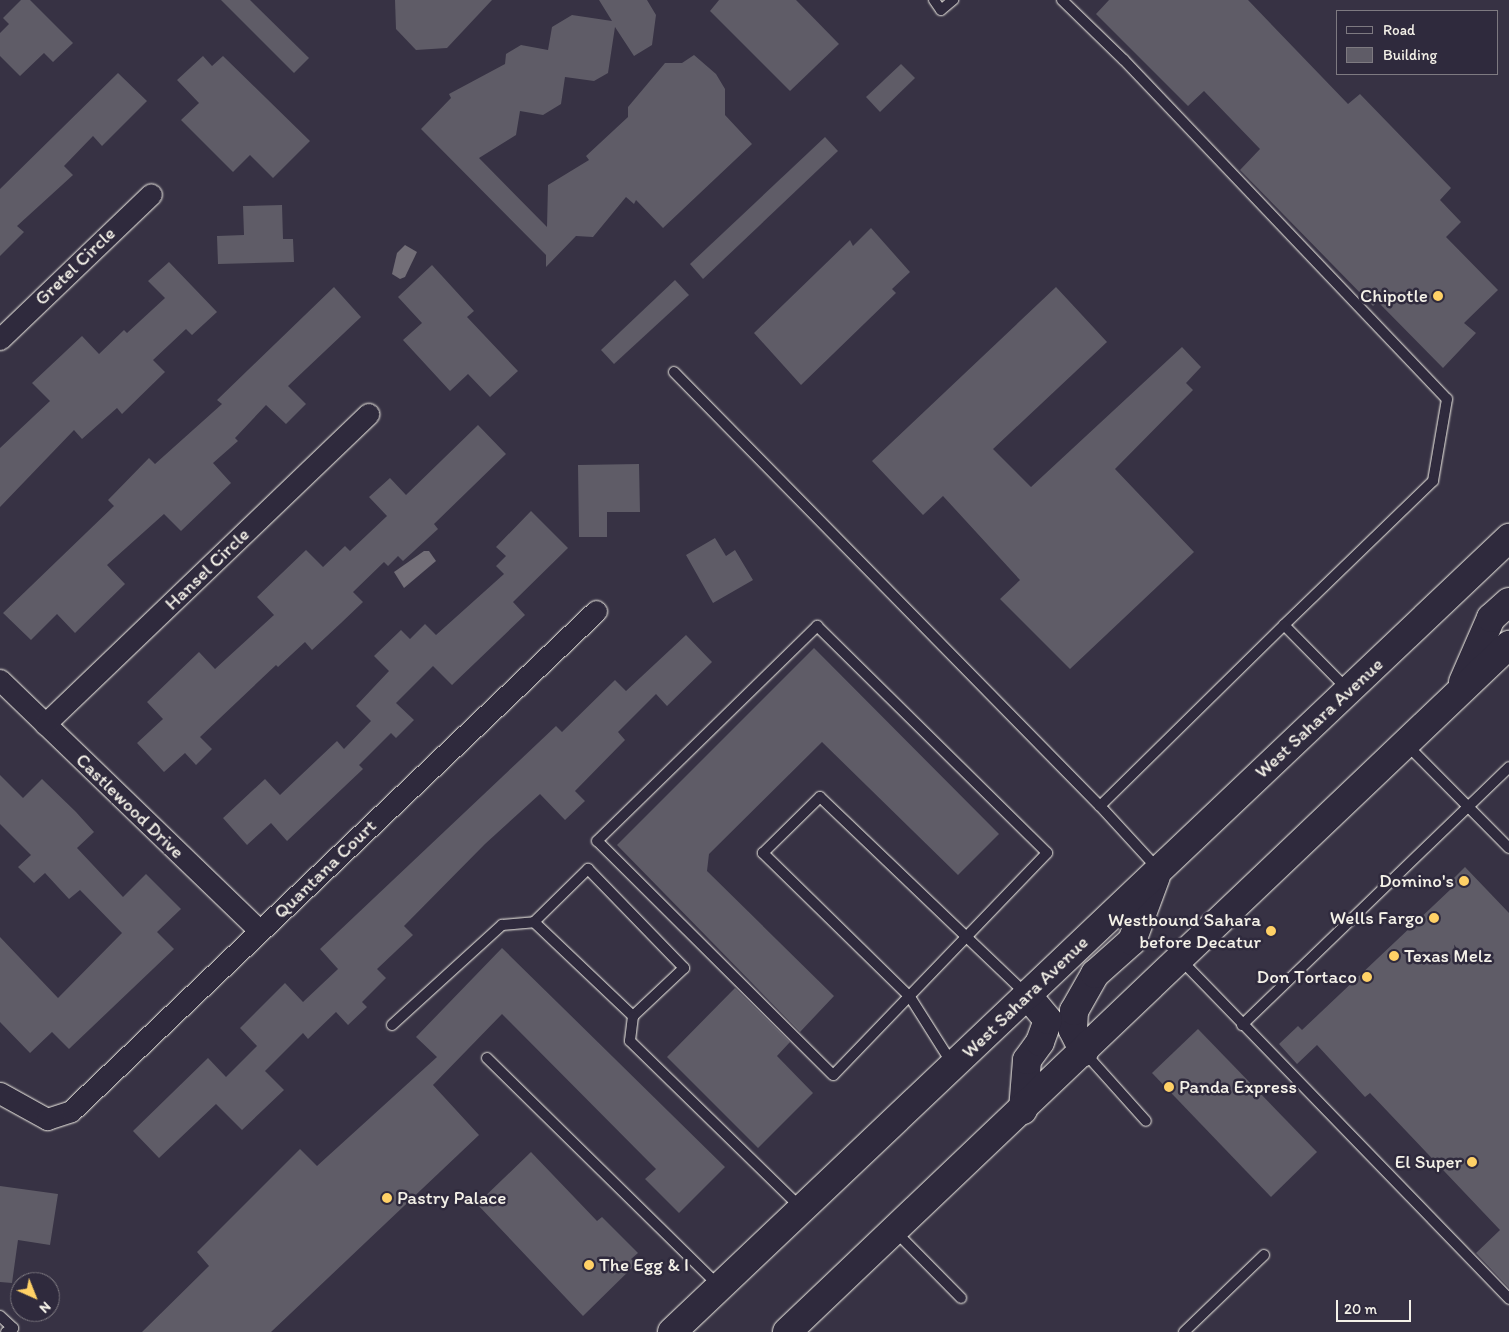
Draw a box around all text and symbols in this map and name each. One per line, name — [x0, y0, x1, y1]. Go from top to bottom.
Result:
legend — [1336, 10, 1499, 75]
text: Road — [1383, 21, 1415, 39]
text: Building — [1383, 46, 1437, 64]
street label: Gretel Circle — [30, 222, 120, 310]
place label: Chipotle — [1360, 285, 1428, 307]
marker: Chipotle — [1432, 290, 1444, 302]
street label: Hansel Circle — [160, 523, 254, 615]
street label: West Sahara Avenue — [1251, 653, 1387, 783]
street label: Castlewood Drive — [71, 749, 189, 863]
street label: Quantana Court — [269, 815, 381, 923]
place label: Domino's — [1379, 870, 1454, 892]
marker: Domino's — [1458, 875, 1470, 887]
place label: Wells Fargo — [1330, 907, 1424, 929]
place label: Westbound Sahara before Decatur — [1108, 909, 1261, 953]
marker: Wells Fargo — [1428, 912, 1440, 924]
marker: Westbound Sahara before Decatur — [1265, 925, 1277, 937]
street label: West Sahara Avenue — [958, 931, 1092, 1063]
place label: Texas Melz — [1404, 945, 1491, 967]
marker: Texas Melz — [1388, 950, 1400, 962]
place label: Don Tortaco — [1259, 966, 1357, 988]
marker: Don Tortaco — [1361, 971, 1373, 983]
place label: Panda Express — [1179, 1076, 1296, 1098]
marker: Panda Express — [1163, 1081, 1175, 1093]
place label: El Super — [1394, 1151, 1462, 1173]
marker: El Super — [1466, 1156, 1478, 1168]
place label: Pastry Palace — [397, 1187, 506, 1209]
marker: Pastry Palace — [381, 1192, 393, 1204]
place label: The Egg & I — [599, 1254, 691, 1276]
marker: The Egg & I — [583, 1259, 595, 1271]
north arrow — [10, 1272, 60, 1322]
scale bar — [1339, 1290, 1414, 1322]
text: N — [36, 1298, 54, 1317]
text: 20 m — [1344, 1300, 1377, 1318]

